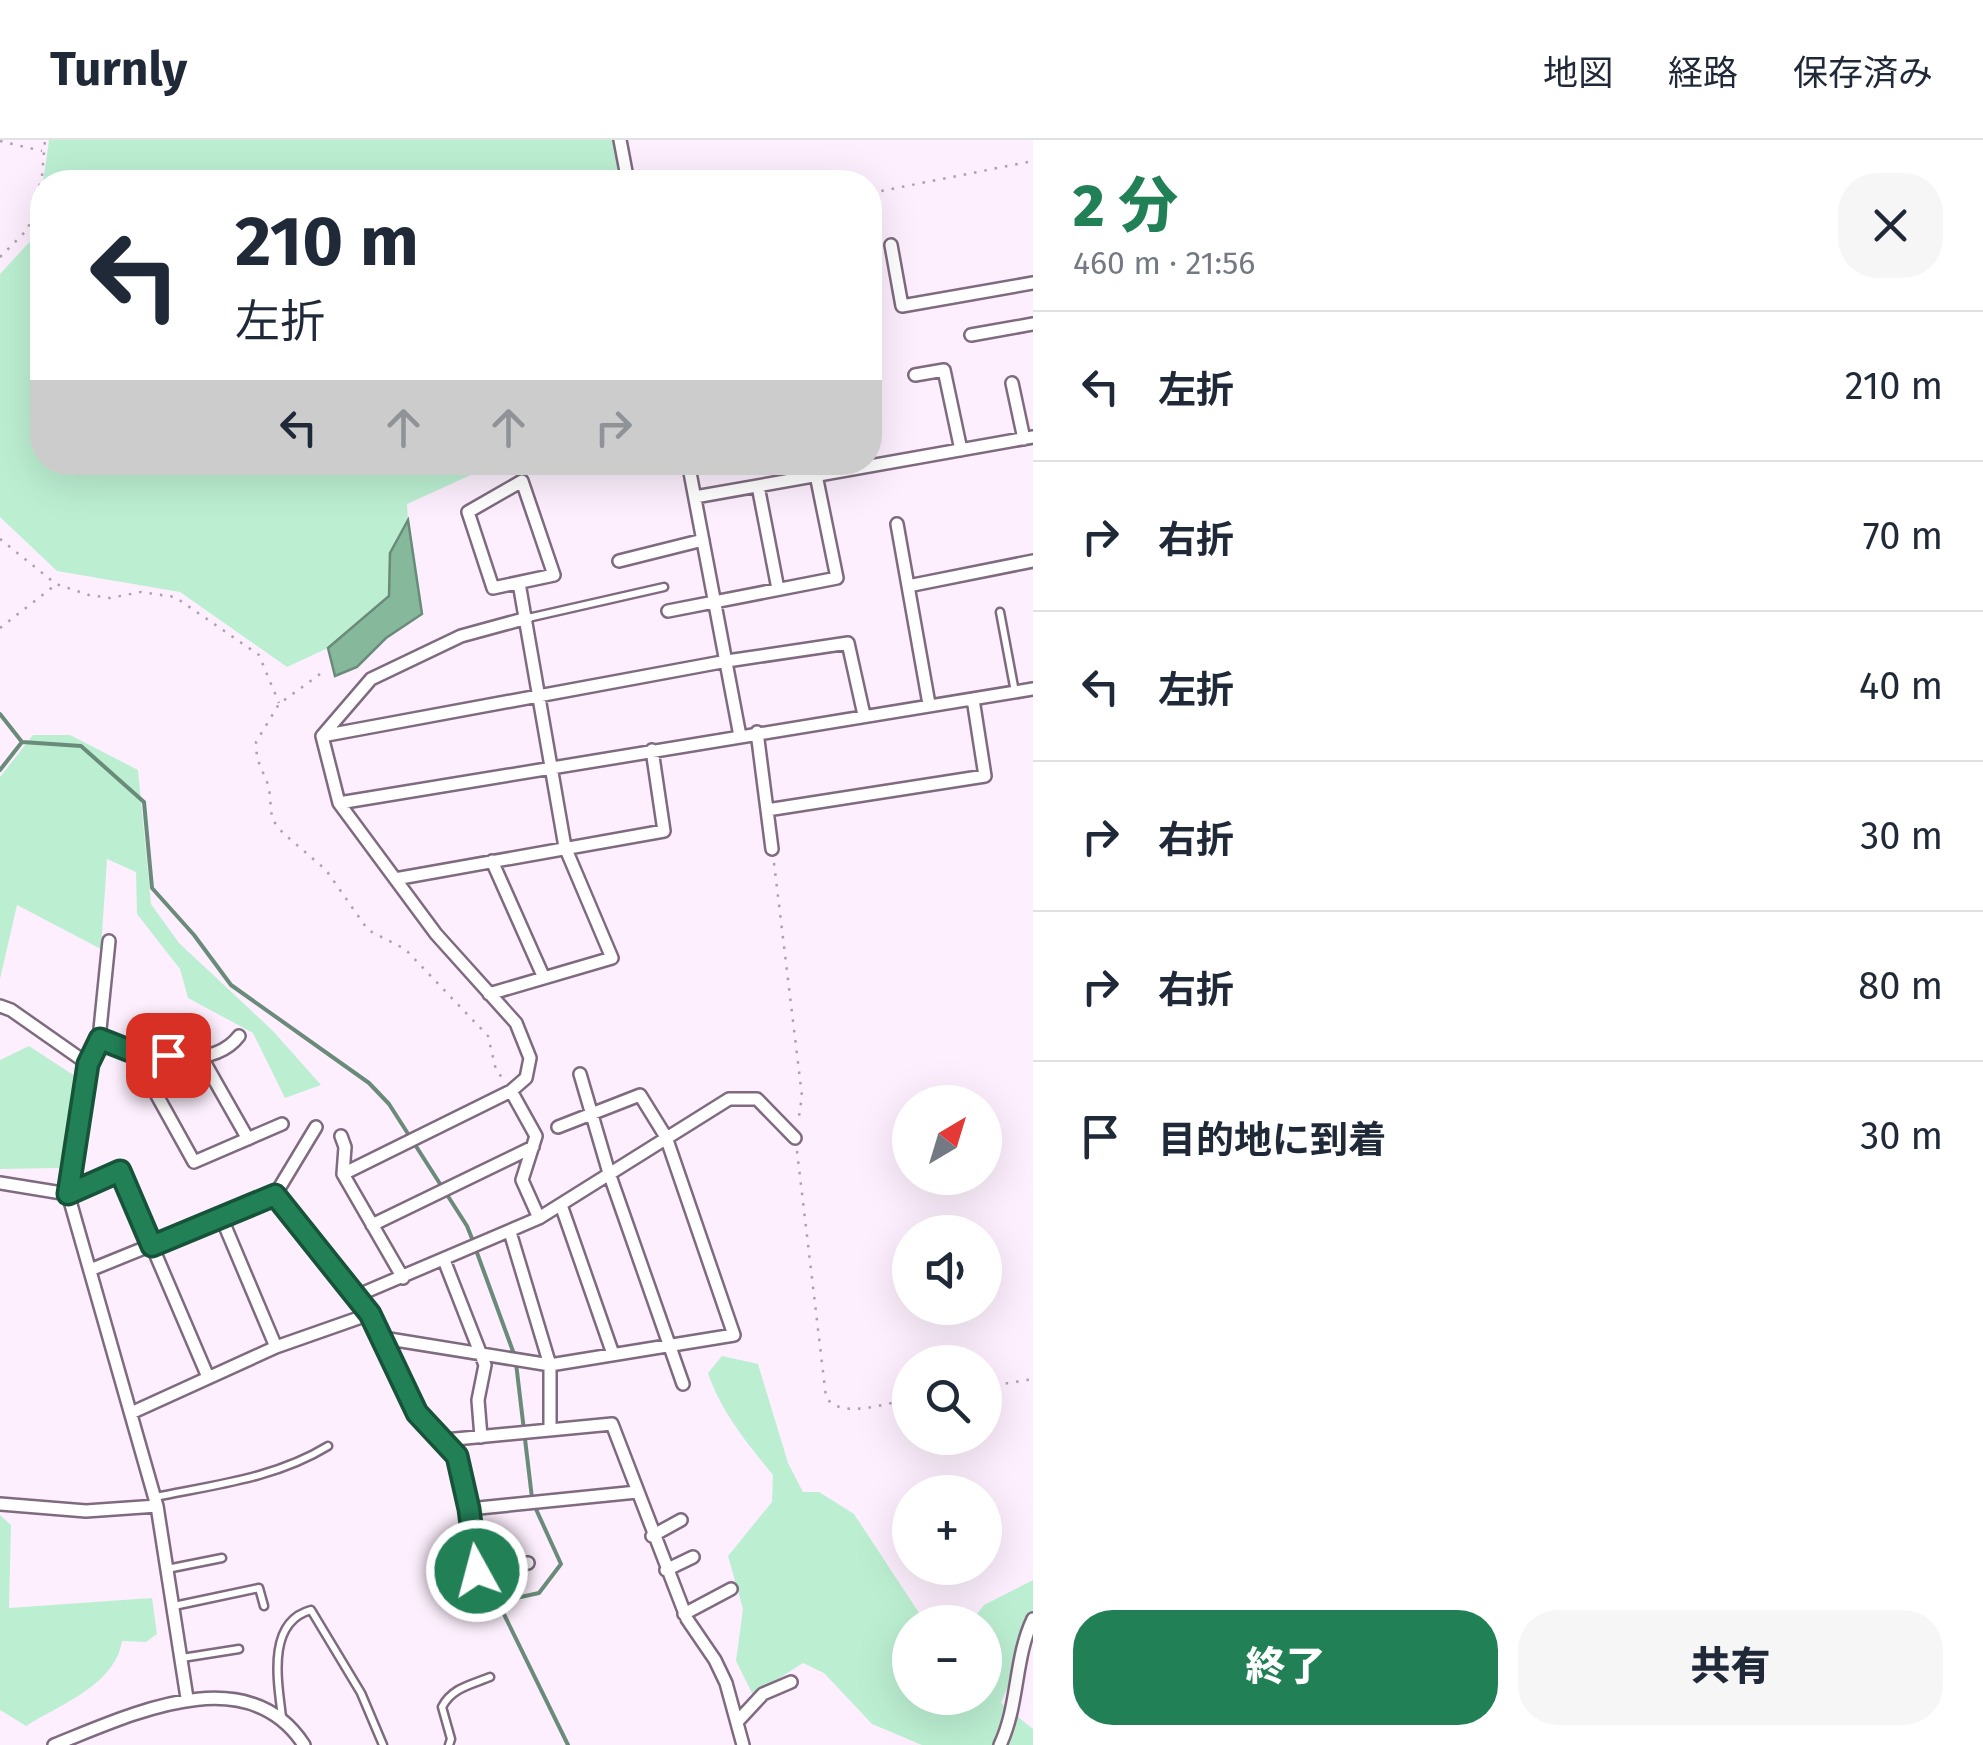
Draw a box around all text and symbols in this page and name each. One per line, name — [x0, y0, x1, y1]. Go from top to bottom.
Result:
text: Turnly — [50, 40, 187, 98]
text: 地図 — [1543, 52, 1613, 94]
text: 経路 — [1668, 52, 1738, 94]
text: 保存済み — [1793, 52, 1933, 94]
text: 2 分 — [1073, 170, 1178, 242]
button: close — [1838, 173, 1943, 278]
text: 210 m — [235, 200, 419, 284]
icon: left — [70, 210, 200, 340]
text: 460 m · 21:56 — [1073, 244, 1255, 282]
text: 左折 — [235, 295, 325, 349]
icon: left — [1073, 359, 1128, 414]
text: 210 m — [1845, 363, 1943, 409]
text: 左折 — [1158, 367, 1234, 413]
icon: left — [271, 400, 326, 455]
icon: ahead — [376, 400, 431, 455]
icon: ahead — [481, 400, 536, 455]
icon: right — [586, 400, 641, 455]
icon: right — [1073, 509, 1128, 564]
text: 70 m — [1863, 513, 1943, 559]
text: 右折 — [1158, 517, 1234, 563]
icon: left — [1073, 659, 1128, 714]
text: 40 m — [1859, 663, 1943, 709]
text: 左折 — [1158, 667, 1234, 713]
icon: right — [1073, 809, 1128, 864]
text: 30 m — [1860, 813, 1943, 859]
text: 右折 — [1158, 817, 1234, 863]
icon: right — [1073, 959, 1128, 1014]
text: 80 m — [1858, 963, 1943, 1009]
text: 右折 — [1158, 967, 1234, 1013]
pin — [126, 1013, 211, 1098]
icon: arrive — [141, 1028, 196, 1083]
north arrow — [892, 1085, 1002, 1195]
map controls — [892, 1085, 1002, 1715]
icon: arrive — [1073, 1109, 1128, 1164]
text: 30 m — [1860, 1113, 1943, 1159]
text: 目的地に到着 — [1158, 1117, 1386, 1163]
button: sound — [892, 1215, 1002, 1325]
button: search — [892, 1345, 1002, 1455]
button: + — [892, 1475, 1002, 1585]
position arrow — [425, 1519, 529, 1623]
button: − — [892, 1605, 1002, 1715]
button: 終了 — [1073, 1610, 1498, 1725]
button: 共有 — [1518, 1610, 1943, 1725]

